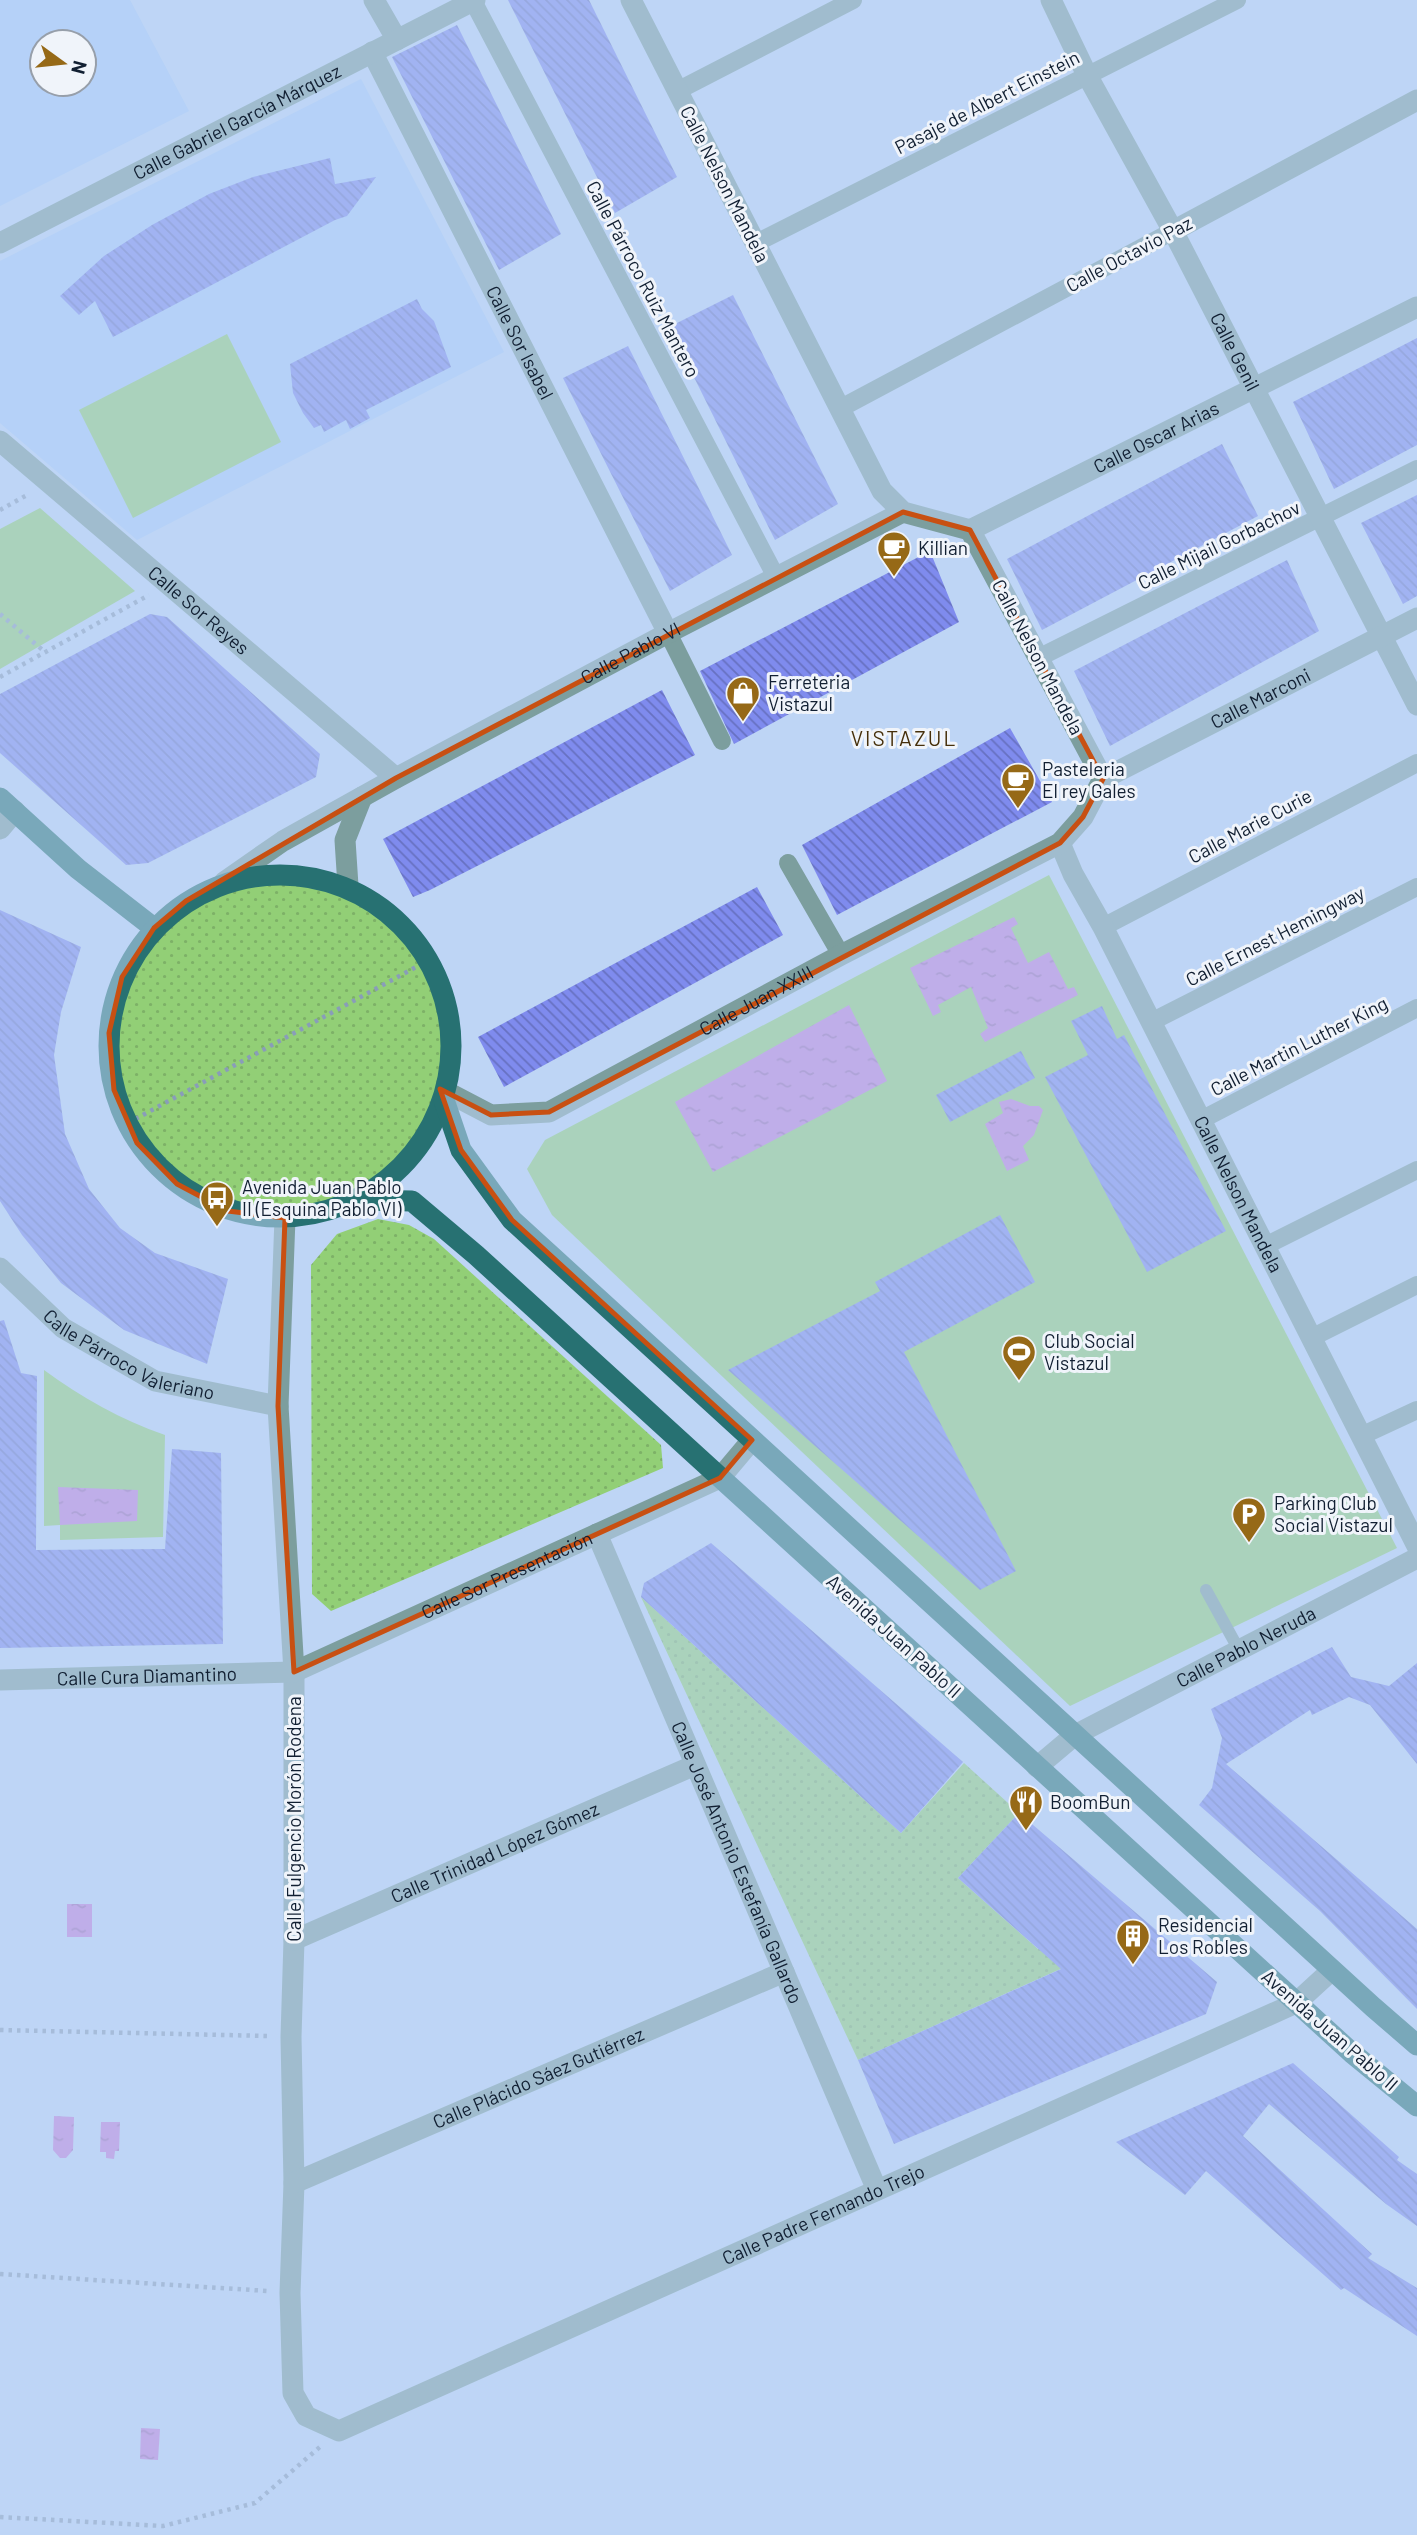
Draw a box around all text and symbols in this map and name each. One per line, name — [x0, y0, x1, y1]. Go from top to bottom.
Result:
north arrow — [28, 28, 98, 98]
street label: Pasaje de Albert Einstein — [891, 45, 1083, 158]
text: N — [67, 58, 93, 77]
street label: Calle Gabriel García Márquez — [129, 59, 344, 184]
street label: Calle Nelson Mandela — [676, 102, 775, 266]
street label: Calle Párroco Ruiz Mantero — [582, 177, 705, 381]
street label: Calle Octavio Paz — [1062, 211, 1196, 296]
street label: Calle Sor Isabel — [482, 282, 559, 403]
street label: Calle Genil — [1206, 308, 1265, 394]
street label: Calle Oscar Arias — [1089, 396, 1222, 478]
street label: Calle Mijail Gorbachov — [1134, 495, 1304, 594]
cafe icon: Killian — [875, 529, 913, 578]
place label: Killian — [918, 536, 968, 559]
street label: Calle Sor Reyes — [144, 560, 254, 659]
street label: Calle Nelson Mandela — [988, 575, 1089, 738]
street label: Calle Pablo VI — [576, 617, 684, 689]
street label: Calle Marconi — [1206, 663, 1314, 733]
place label: Ferreteria Vistazul — [768, 670, 850, 715]
shop icon: Ferreteria Vistazul — [724, 674, 762, 723]
district label: VISTAZUL — [851, 725, 957, 750]
place label: Pasteleria El rey Gales — [1042, 757, 1136, 802]
cafe icon: Pasteleria El rey Gales — [999, 761, 1037, 810]
street label: Calle Marie Curie — [1184, 783, 1315, 868]
street label: Calle Ernest Hemingway — [1182, 880, 1368, 991]
street label: Calle Juan XXIII — [695, 960, 817, 1040]
street label: Calle Martin Luther King — [1206, 991, 1391, 1100]
street label: Calle Nelson Mandela — [1190, 1112, 1288, 1276]
place label: Avenida Juan Pablo II (Esquina Pablo VI) — [242, 1175, 402, 1220]
bus stop icon: Avenida Juan Pablo II (Esquina Pablo VI) — [198, 1179, 236, 1228]
street label: Calle Párroco Valeriano — [39, 1304, 217, 1404]
place label: Club Social Vistazul — [1044, 1329, 1135, 1374]
sports icon: Club Social Vistazul — [1000, 1333, 1038, 1382]
place label: Parking Club Social Vistazul — [1274, 1491, 1393, 1536]
parking icon: Parking Club Social Vistazul — [1230, 1495, 1268, 1544]
street label: Calle Sor Presentación — [418, 1526, 596, 1624]
street label: Avenida Juan Pablo II — [822, 1569, 966, 1702]
street label: Calle Pablo Neruda — [1172, 1601, 1319, 1692]
street label: Calle Cura Diamantino — [57, 1662, 237, 1689]
street label: Calle Fulgencio Morón Rodena — [282, 1696, 305, 1942]
street label: Calle José Antonio Estefanía Gallardo — [667, 1717, 808, 2007]
restaurant icon: BoomBun — [1007, 1783, 1045, 1832]
place label: BoomBun — [1050, 1790, 1130, 1813]
street label: Calle Trinidad López Gómez — [387, 1796, 602, 1907]
place label: Residencial Los Robles — [1158, 1913, 1253, 1958]
building icon: Residencial Los Robles — [1114, 1917, 1152, 1966]
street label: Avenida Juan Pablo II — [1257, 1964, 1403, 2095]
street label: Calle Plácido Sáez Gutiérrez — [429, 2022, 647, 2133]
street label: Calle Padre Fernando Trejo — [718, 2159, 928, 2269]

